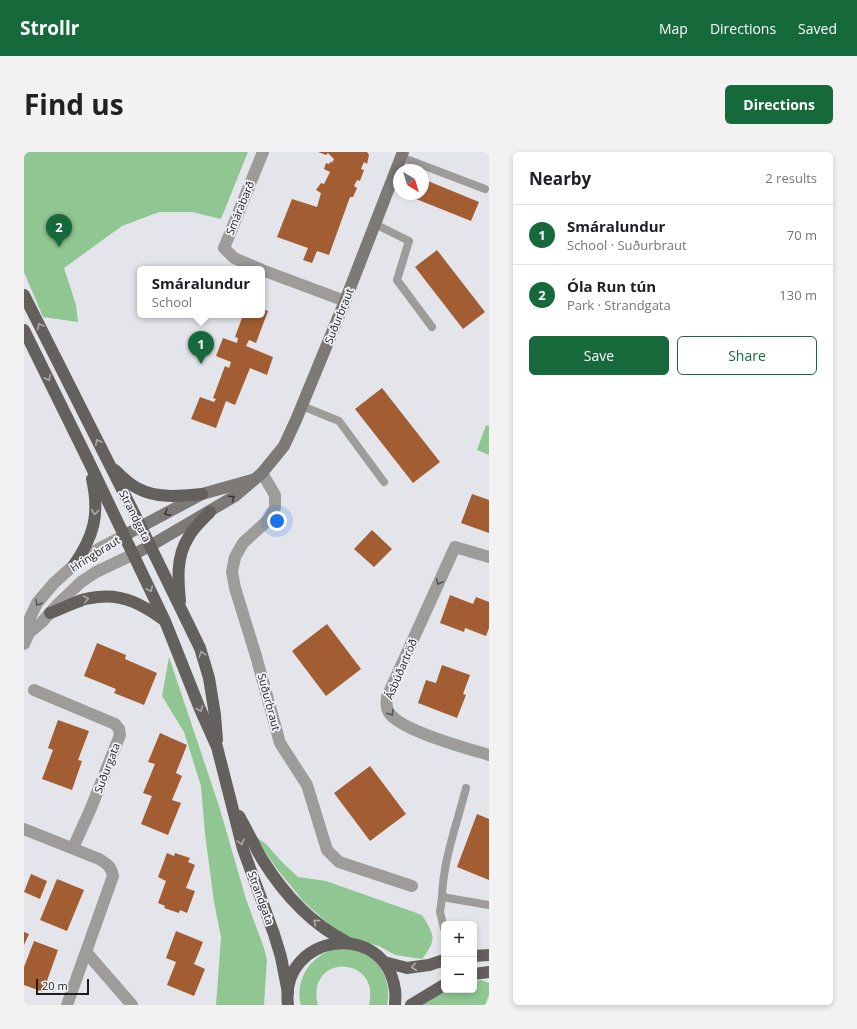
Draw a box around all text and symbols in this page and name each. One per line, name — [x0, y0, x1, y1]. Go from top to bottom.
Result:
text: Strollr — [20, 15, 79, 41]
text: Map — [659, 19, 688, 38]
text: Directions — [710, 19, 776, 38]
text: Saved — [798, 19, 837, 38]
text: Find us — [24, 85, 124, 123]
button: Directions — [725, 85, 833, 124]
north arrow — [393, 164, 429, 200]
text: Nearby — [529, 167, 591, 190]
text: 2 results — [765, 169, 817, 187]
street label: Smárabarð — [222, 179, 257, 237]
pin: 2 — [46, 214, 72, 247]
text: Smáralundur — [567, 216, 665, 236]
text: 1 — [538, 226, 546, 244]
text: 70 m — [787, 226, 817, 244]
text: School · Suðurbraut — [567, 236, 687, 254]
popup — [137, 266, 265, 318]
text: Smáralundur — [152, 273, 250, 293]
text: Óla Run tún — [567, 276, 656, 296]
street label: Suðurbraut — [321, 286, 356, 346]
text: 2 — [538, 286, 546, 304]
text: 130 m — [779, 286, 817, 304]
text: School — [152, 293, 192, 311]
text: Park · Strandgata — [567, 296, 671, 314]
one-way arrow — [37, 322, 45, 330]
pin: 1 — [188, 331, 214, 364]
button: Save — [529, 336, 669, 375]
button: Share — [677, 336, 817, 375]
one-way arrow — [43, 373, 51, 381]
one-way arrow — [95, 439, 103, 446]
street label: Strandgata — [116, 487, 155, 544]
one-way arrow — [228, 495, 235, 503]
one-way arrow — [164, 508, 171, 515]
one-way arrow — [91, 509, 100, 515]
your location — [267, 511, 287, 531]
street label: Hringbraut — [67, 532, 123, 575]
one-way arrow — [436, 578, 444, 586]
one-way arrow — [145, 585, 153, 592]
one-way arrow — [83, 596, 90, 604]
one-way arrow — [35, 599, 42, 606]
street label: Ásbúðartröð — [381, 636, 420, 701]
one-way arrow — [198, 650, 206, 657]
street label: Suðurbraut — [255, 672, 284, 732]
one-way arrow — [195, 704, 203, 712]
one-way arrow — [386, 709, 393, 716]
street label: Suðurgata — [90, 741, 123, 795]
one-way arrow — [237, 839, 245, 846]
street label: Strandgata — [245, 869, 278, 927]
one-way arrow — [314, 920, 321, 927]
map controls — [441, 921, 477, 993]
button: + — [441, 921, 477, 957]
button: − — [441, 957, 477, 993]
one-way arrow — [411, 962, 417, 971]
scale bar — [36, 977, 89, 996]
text: 20 m — [42, 978, 68, 993]

